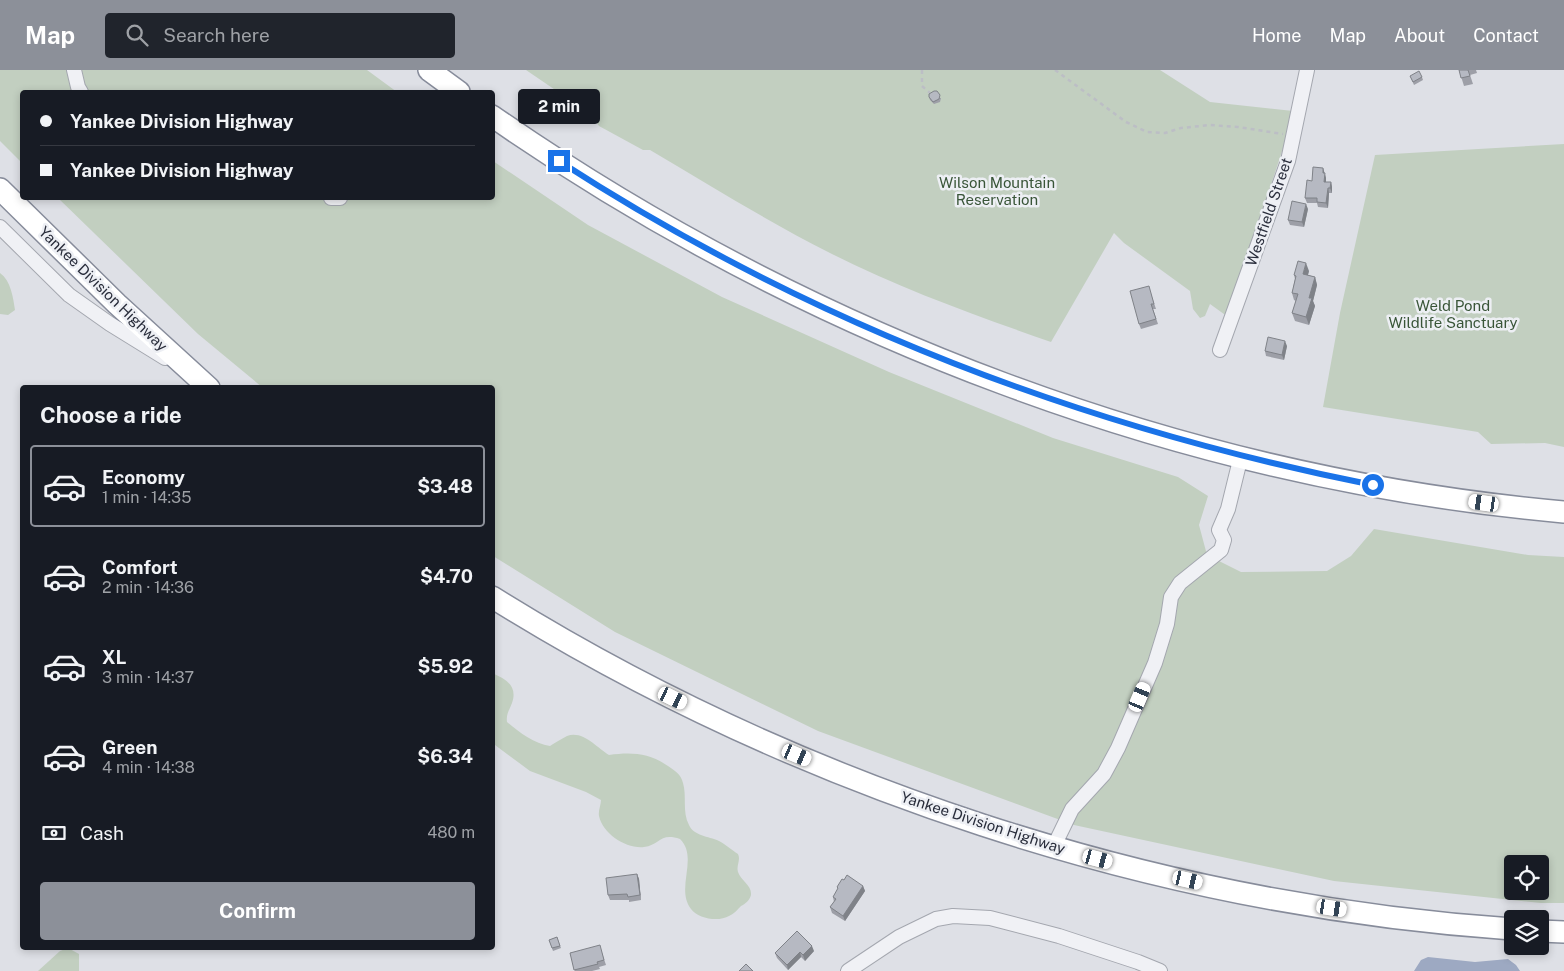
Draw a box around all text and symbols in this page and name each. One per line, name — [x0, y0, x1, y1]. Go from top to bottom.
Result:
search box — [105, 13, 455, 58]
text: Map — [25, 21, 75, 49]
icon: search — [123, 21, 151, 49]
text: Search here — [163, 24, 270, 46]
text: Home — [1252, 25, 1302, 46]
text: Map — [1330, 25, 1366, 46]
text: About — [1394, 25, 1445, 46]
text: Contact — [1473, 25, 1539, 46]
callout: 2 min — [518, 88, 600, 124]
text: 2 min — [538, 97, 580, 116]
text: Yankee Division Highway — [70, 110, 293, 132]
route end — [548, 150, 570, 172]
street label: Westfield Street — [1242, 155, 1295, 268]
text: Yankee Division Highway — [70, 159, 293, 181]
park label: Wilson Mountain Reservation — [939, 174, 1055, 208]
street label: Yankee Division Highway — [36, 223, 171, 354]
park label: Weld Pond Wildlife Sanctuary — [1389, 297, 1518, 331]
text: Choose a ride — [40, 402, 182, 428]
icon: car — [42, 464, 87, 509]
text: Economy — [102, 466, 185, 488]
route start — [1362, 474, 1384, 496]
text: $3.48 — [417, 475, 473, 497]
text: 1 min · 14:35 — [102, 488, 191, 507]
car — [1468, 493, 1499, 513]
icon: car — [42, 554, 87, 599]
text: Comfort — [102, 556, 178, 578]
text: $4.70 — [420, 565, 473, 587]
text: 2 min · 14:36 — [102, 578, 194, 597]
icon: car — [42, 644, 87, 689]
text: XL — [102, 646, 127, 668]
text: $5.92 — [418, 655, 473, 677]
text: 3 min · 14:37 — [102, 668, 194, 687]
car — [1127, 680, 1152, 714]
car — [656, 685, 689, 711]
icon: car — [42, 734, 87, 779]
text: Green — [102, 736, 157, 758]
car — [780, 742, 813, 768]
text: $6.34 — [417, 745, 473, 767]
text: 4 min · 14:38 — [102, 758, 195, 777]
street label: Yankee Division Highway — [899, 788, 1067, 857]
icon: cash — [40, 819, 68, 847]
text: Cash — [80, 822, 124, 844]
text: 480 m — [427, 823, 475, 842]
car — [1081, 848, 1114, 870]
map controls — [1504, 855, 1549, 955]
button: locate — [1504, 855, 1549, 900]
car — [1171, 869, 1204, 891]
button: Confirm — [40, 882, 475, 940]
car — [1316, 898, 1347, 918]
button: layers — [1504, 910, 1549, 955]

